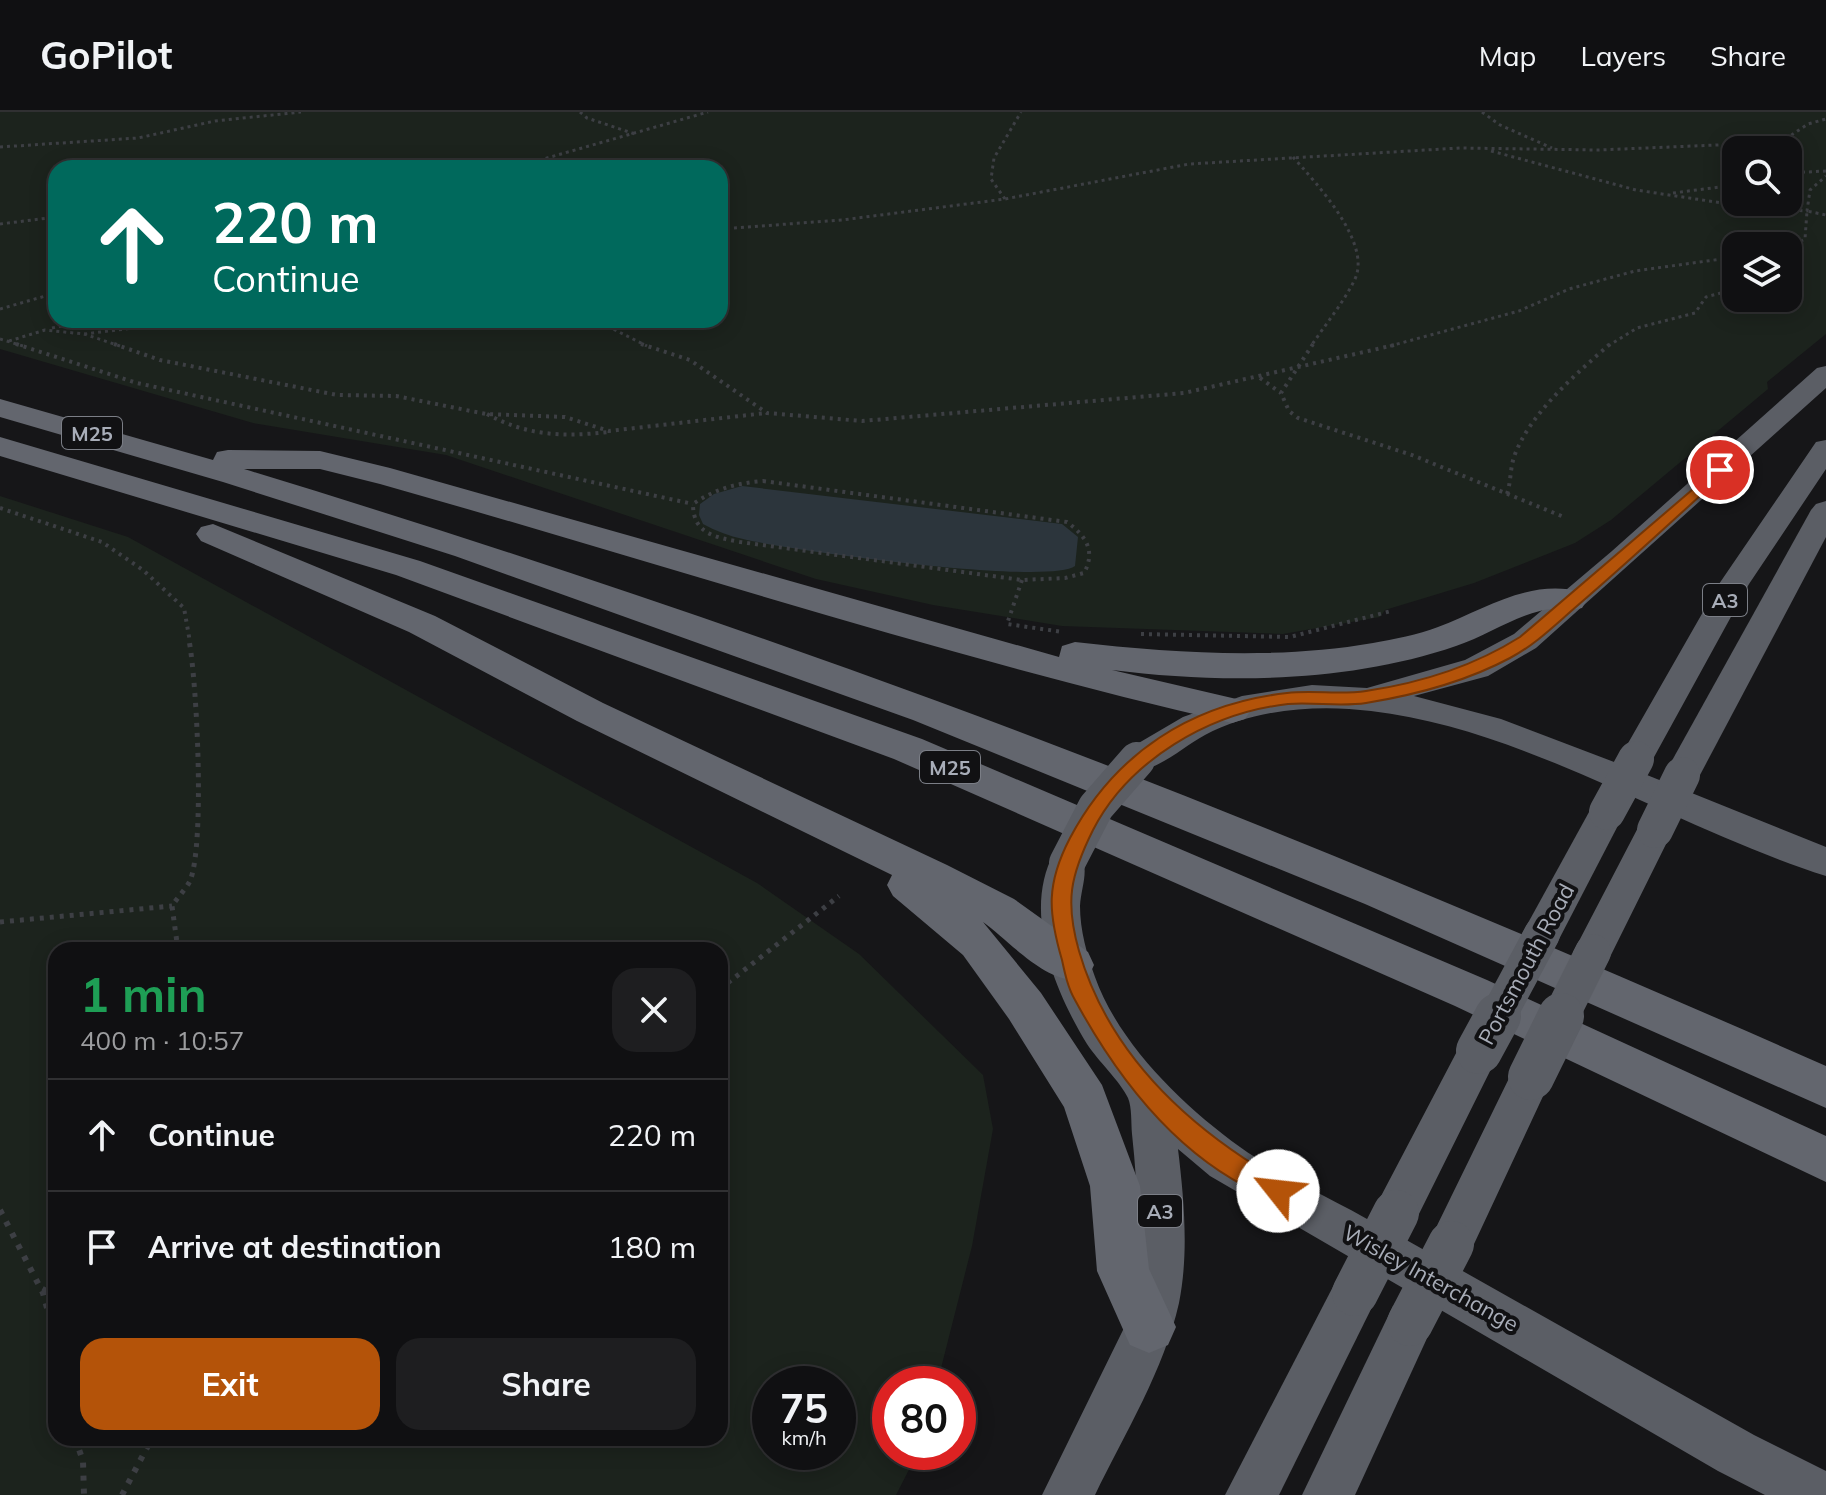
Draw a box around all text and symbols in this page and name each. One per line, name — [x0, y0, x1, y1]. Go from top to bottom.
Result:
text: GoPilot — [40, 31, 172, 79]
text: Map — [1479, 38, 1536, 73]
text: Layers — [1580, 38, 1666, 73]
text: Share — [1710, 38, 1786, 73]
map controls — [1722, 136, 1802, 312]
button: search — [1722, 136, 1802, 216]
text: 220 m — [212, 187, 379, 257]
icon: ahead — [80, 192, 184, 296]
button: layers — [1722, 232, 1802, 312]
text: Continue — [212, 256, 360, 301]
road number: M25 — [62, 417, 122, 449]
pin — [1686, 436, 1754, 504]
icon: arrive — [1698, 448, 1742, 492]
road number: A3 — [1703, 584, 1747, 616]
road number: M25 — [920, 751, 980, 783]
street label: Portsmouth Road — [1472, 879, 1580, 1049]
text: 1 min — [80, 964, 207, 1024]
button: close — [612, 968, 696, 1052]
text: 400 m · 10:57 — [80, 1024, 244, 1057]
icon: ahead — [80, 1113, 124, 1157]
text: Continue — [148, 1116, 275, 1154]
text: 220 m — [608, 1116, 696, 1154]
position arrow — [1236, 1149, 1320, 1233]
road number: A3 — [1138, 1195, 1182, 1227]
street label: Wisley Interchange — [1338, 1218, 1524, 1338]
icon: arrive — [80, 1225, 124, 1269]
text: Arrive at destination — [148, 1228, 442, 1266]
text: 180 m — [608, 1228, 696, 1266]
button: Exit — [80, 1338, 380, 1430]
button: Share — [396, 1338, 696, 1430]
speed limit sign: 80 — [872, 1366, 976, 1470]
text: 75 — [780, 1383, 828, 1433]
text: km/h — [781, 1425, 827, 1450]

